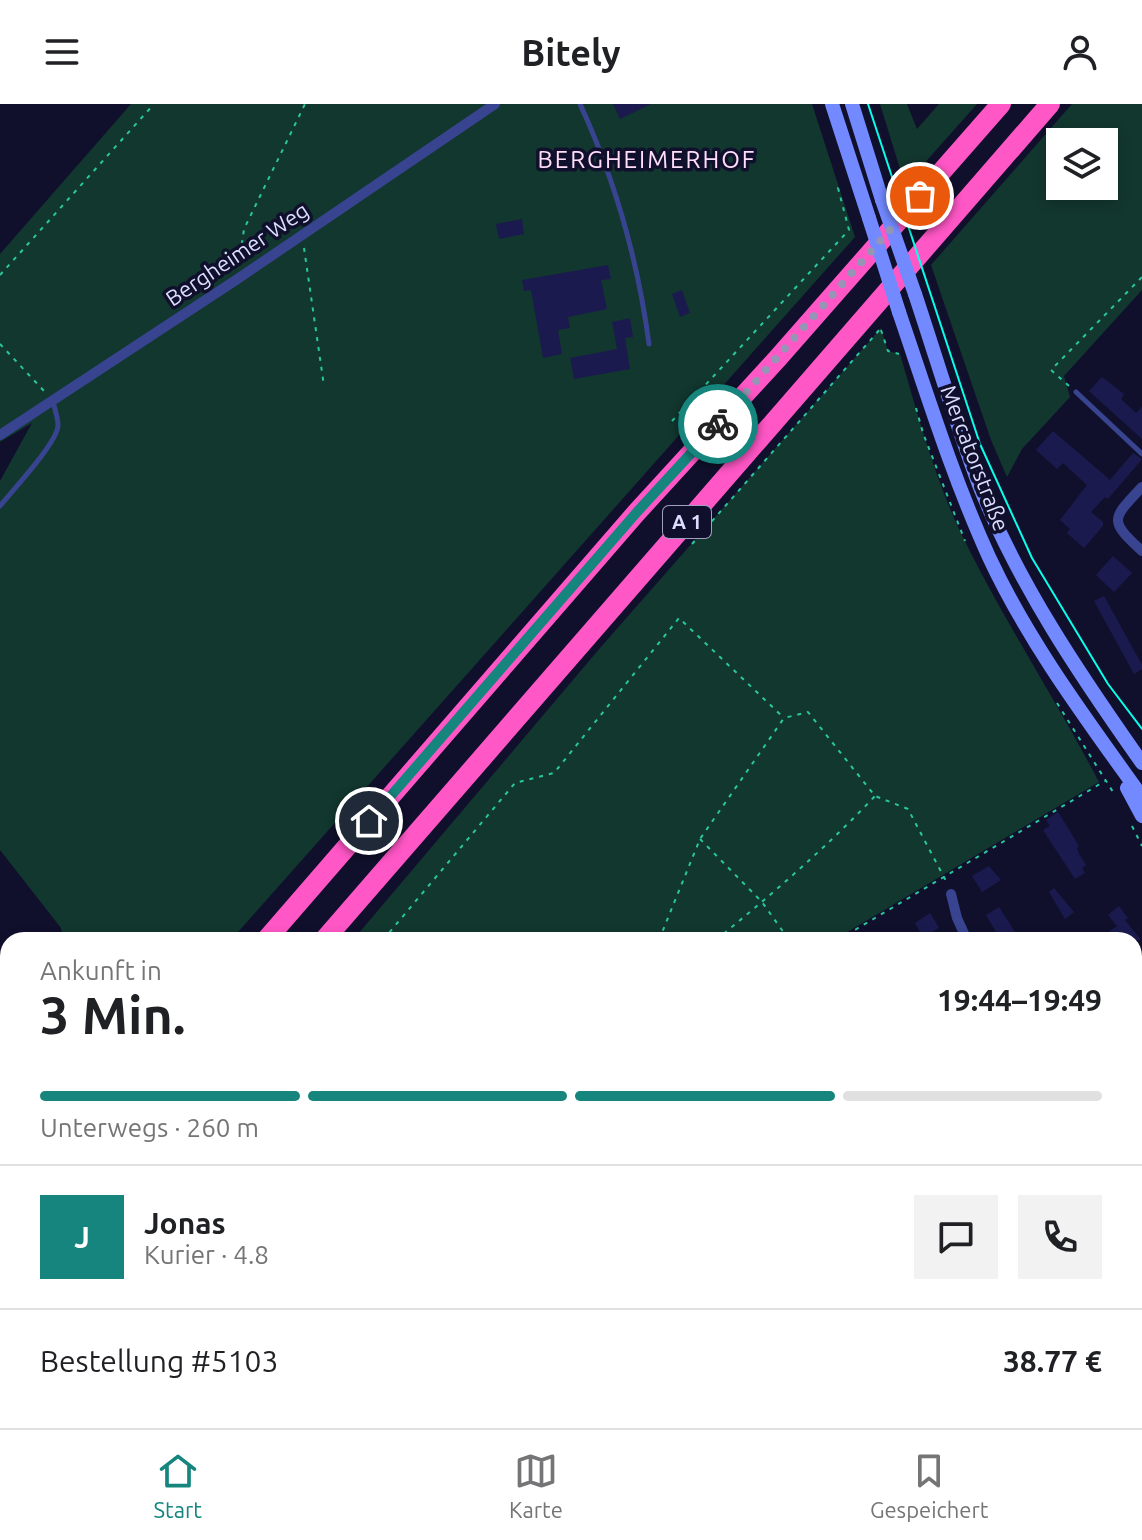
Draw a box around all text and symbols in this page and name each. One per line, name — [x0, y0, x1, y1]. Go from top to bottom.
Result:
icon: menu — [40, 30, 84, 74]
icon: person — [1058, 30, 1102, 74]
text: Bitely — [521, 32, 621, 73]
map controls — [1046, 128, 1118, 200]
button: layers — [1046, 128, 1118, 200]
district label: BERGHEIMERHOF — [537, 146, 757, 173]
pin — [886, 162, 954, 230]
icon: bag — [898, 174, 942, 218]
street label: Bergheimer Weg — [161, 197, 313, 310]
street label: Mercatorstraße — [936, 381, 1015, 534]
courier — [678, 384, 758, 464]
icon: bike — [696, 402, 740, 446]
road number: A 1 — [663, 506, 711, 538]
pin — [335, 787, 403, 855]
icon: home — [347, 799, 391, 843]
text: Ankunft in — [40, 956, 162, 985]
text: 19:44–19:49 — [937, 983, 1102, 1017]
text: 3 Min. — [40, 986, 186, 1044]
text: Unterwegs · 260 m — [40, 1113, 259, 1142]
button: chat — [914, 1195, 998, 1279]
button: phone — [1018, 1195, 1102, 1279]
text: Jonas — [144, 1206, 226, 1240]
text: J — [74, 1220, 90, 1254]
text: Kurier · 4.8 — [144, 1240, 269, 1269]
text: Bestellung #5103 — [40, 1344, 278, 1378]
text: 38.77 € — [1003, 1344, 1102, 1378]
tab: Start — [154, 1449, 202, 1522]
tab: Karte — [509, 1449, 563, 1522]
tab: Gespeichert — [870, 1449, 988, 1522]

